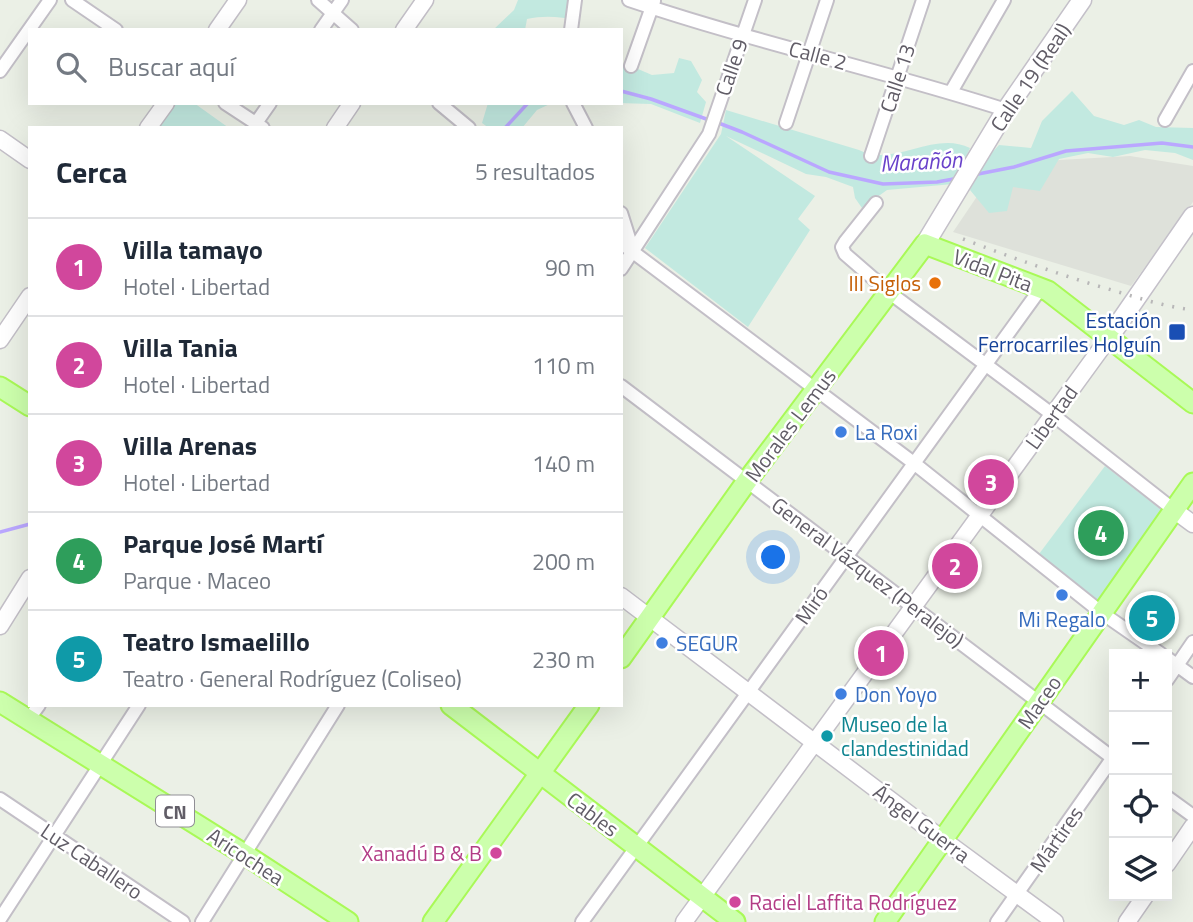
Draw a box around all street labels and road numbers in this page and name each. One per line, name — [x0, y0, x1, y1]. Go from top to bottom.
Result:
street label: Calle 19 (Real) — [982, 16, 1078, 138]
street label: Calle 2 — [786, 32, 850, 78]
street label: Calle 9 — [706, 34, 756, 100]
street label: Calle 13 — [871, 40, 923, 116]
street label: Vidal Pita — [949, 240, 1038, 300]
street label: Morales Lemus — [737, 361, 843, 489]
street label: Libertad — [1017, 378, 1085, 456]
street label: General Vázquez (Peralejo) — [765, 489, 971, 655]
street label: Miró — [786, 579, 836, 631]
street label: Maceo — [1009, 669, 1069, 735]
street label: Ángel Guerra — [867, 776, 978, 870]
street label: Cables — [560, 784, 626, 844]
road number: CN — [156, 796, 194, 826]
street label: Mártires — [1021, 799, 1091, 879]
street label: Luz Caballero — [34, 815, 150, 907]
street label: Aricochea — [201, 819, 291, 893]

